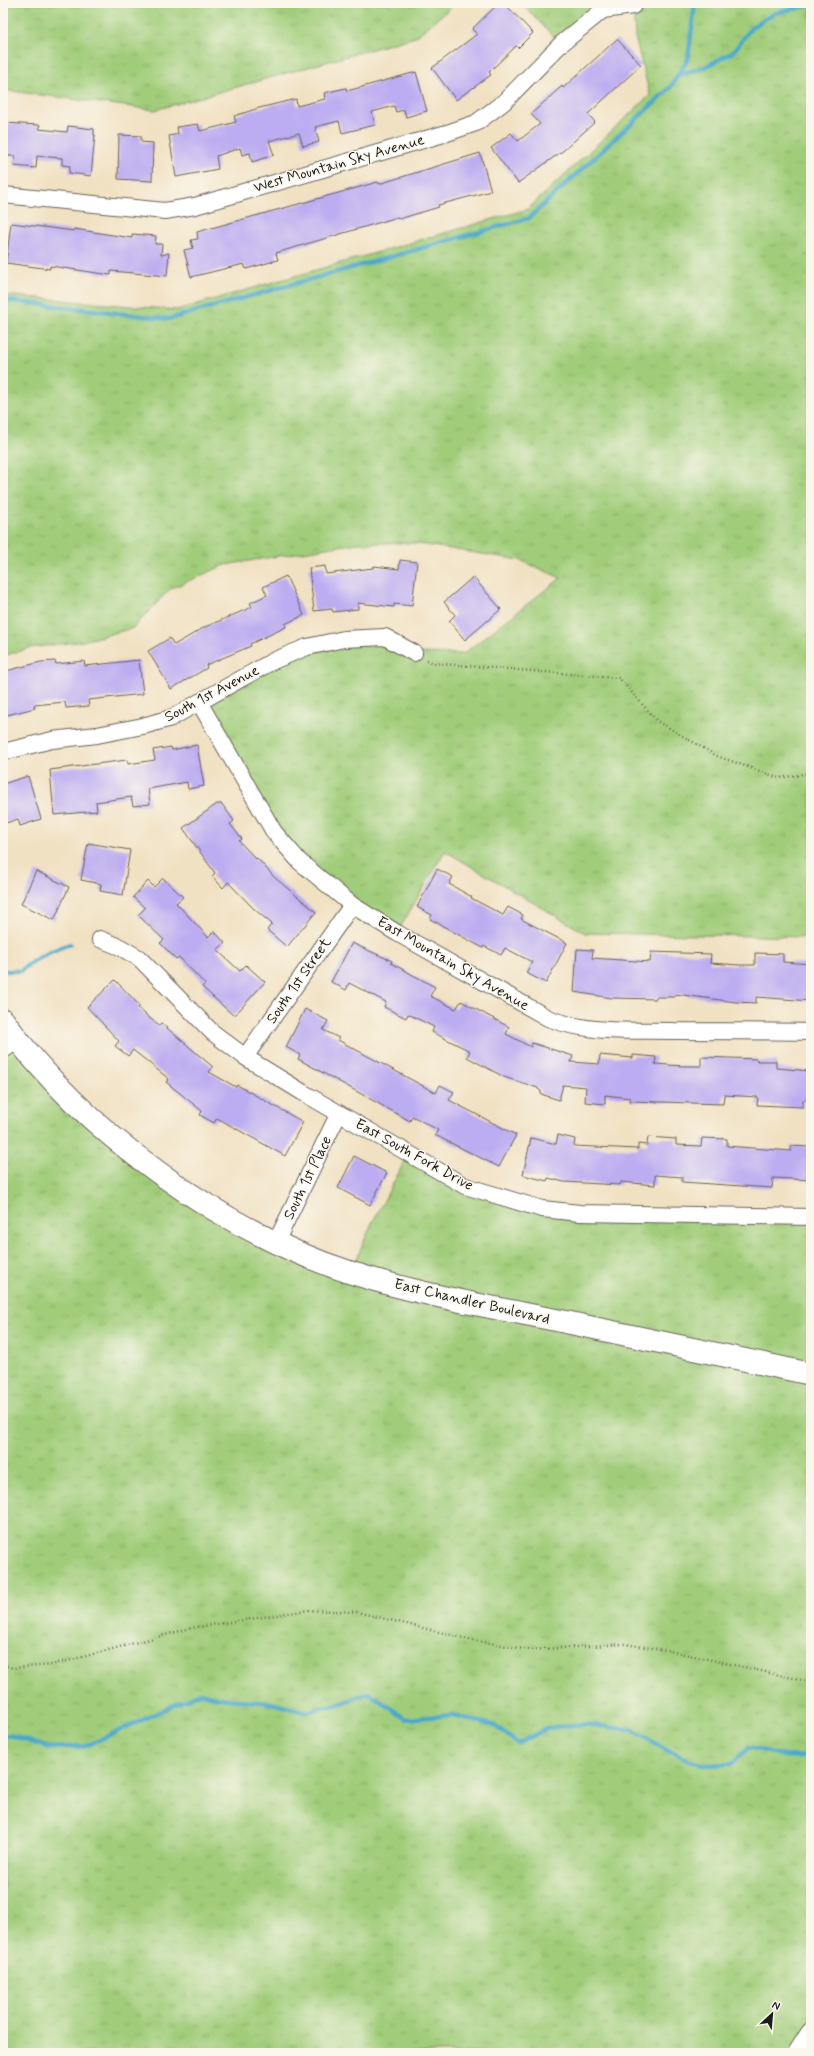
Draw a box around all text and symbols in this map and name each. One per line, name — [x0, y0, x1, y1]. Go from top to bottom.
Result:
street label: West Mountain Sky Avenue — [251, 130, 427, 198]
street label: South 1st Avenue — [161, 661, 263, 727]
street label: East Mountain Sky Avenue — [373, 912, 533, 1016]
street label: South 1st Street — [262, 934, 336, 1028]
street label: East South Fork Drive — [351, 1114, 477, 1196]
street label: South 1st Place — [279, 1133, 337, 1223]
street label: East Chandler Boulevard — [392, 1274, 552, 1330]
north arrow — [752, 1994, 792, 2034]
text: N — [770, 1998, 782, 2014]

